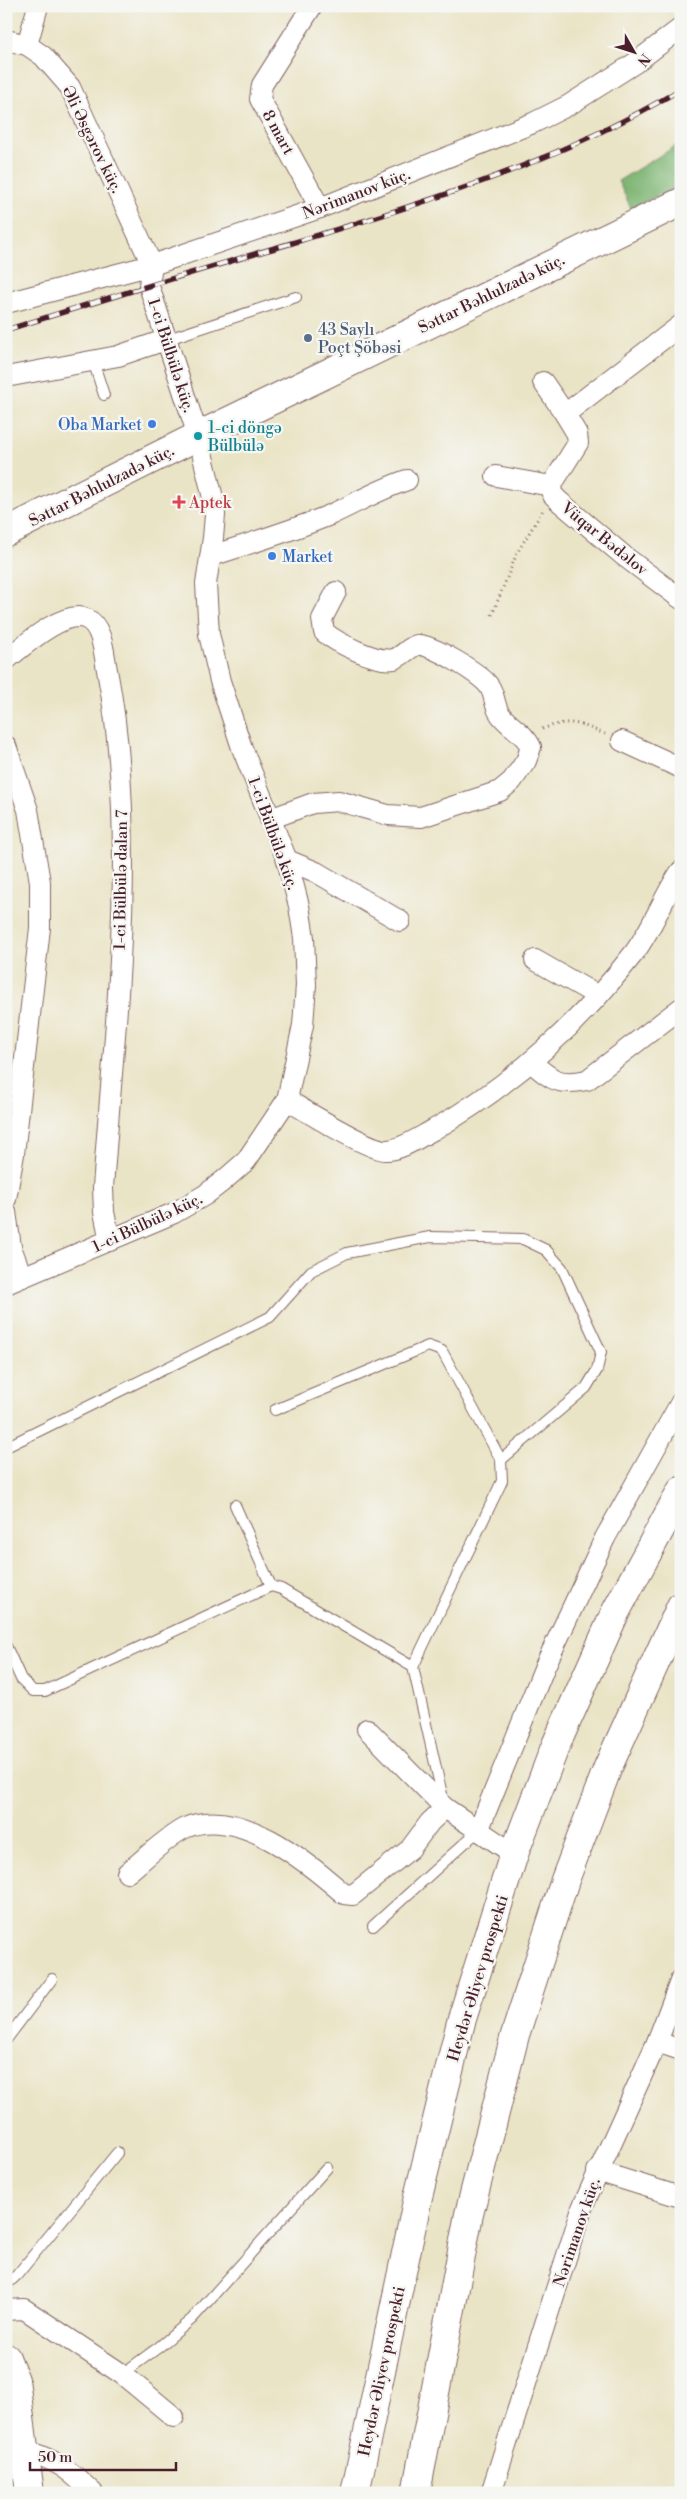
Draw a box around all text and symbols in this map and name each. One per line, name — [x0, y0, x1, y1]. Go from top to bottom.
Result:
north arrow — [610, 28, 660, 78]
text: N — [633, 50, 654, 70]
street label: Əli Əsgərov küç. — [57, 82, 127, 196]
street label: 8 mart — [258, 107, 299, 159]
street label: Nərimanov küç. — [300, 164, 413, 224]
street label: Səttar Bəhlulzadə küç. — [415, 250, 568, 338]
street label: 1-ci Bülbülə küç. — [143, 296, 199, 415]
place label: 43 Saylı Poçt Şöbəsi — [318, 320, 402, 358]
marker: 43 Saylı Poçt Şöbəsi — [302, 332, 314, 344]
place label: Oba Market — [58, 415, 142, 435]
marker: Oba Market — [146, 418, 158, 430]
place label: 1-ci döngə Bülbülə — [207, 418, 282, 456]
marker: 1-ci döngə Bülbülə — [192, 430, 204, 442]
street label: Səttar Bəhlulzadə küç. — [25, 441, 178, 531]
place label: Aptek — [188, 493, 233, 513]
marker: Aptek — [173, 496, 185, 508]
street label: Vüqar Bədəlov — [556, 497, 652, 580]
place label: Market — [282, 547, 333, 567]
marker: Market — [266, 550, 278, 562]
street label: 1-ci Bülbülə küç. — [243, 774, 303, 893]
street label: 1-ci Bülbülə dalan 7 — [110, 810, 132, 950]
street label: 1-ci Bülbülə küç. — [89, 1189, 206, 1257]
street label: Heydər Əliyev prospekti — [443, 1893, 513, 2064]
street label: Nərimanov küç. — [549, 2175, 605, 2289]
street label: Heydər Əliyev prospekti — [354, 2284, 410, 2458]
scale bar — [30, 2439, 176, 2471]
text: 50 m — [38, 2448, 72, 2467]

